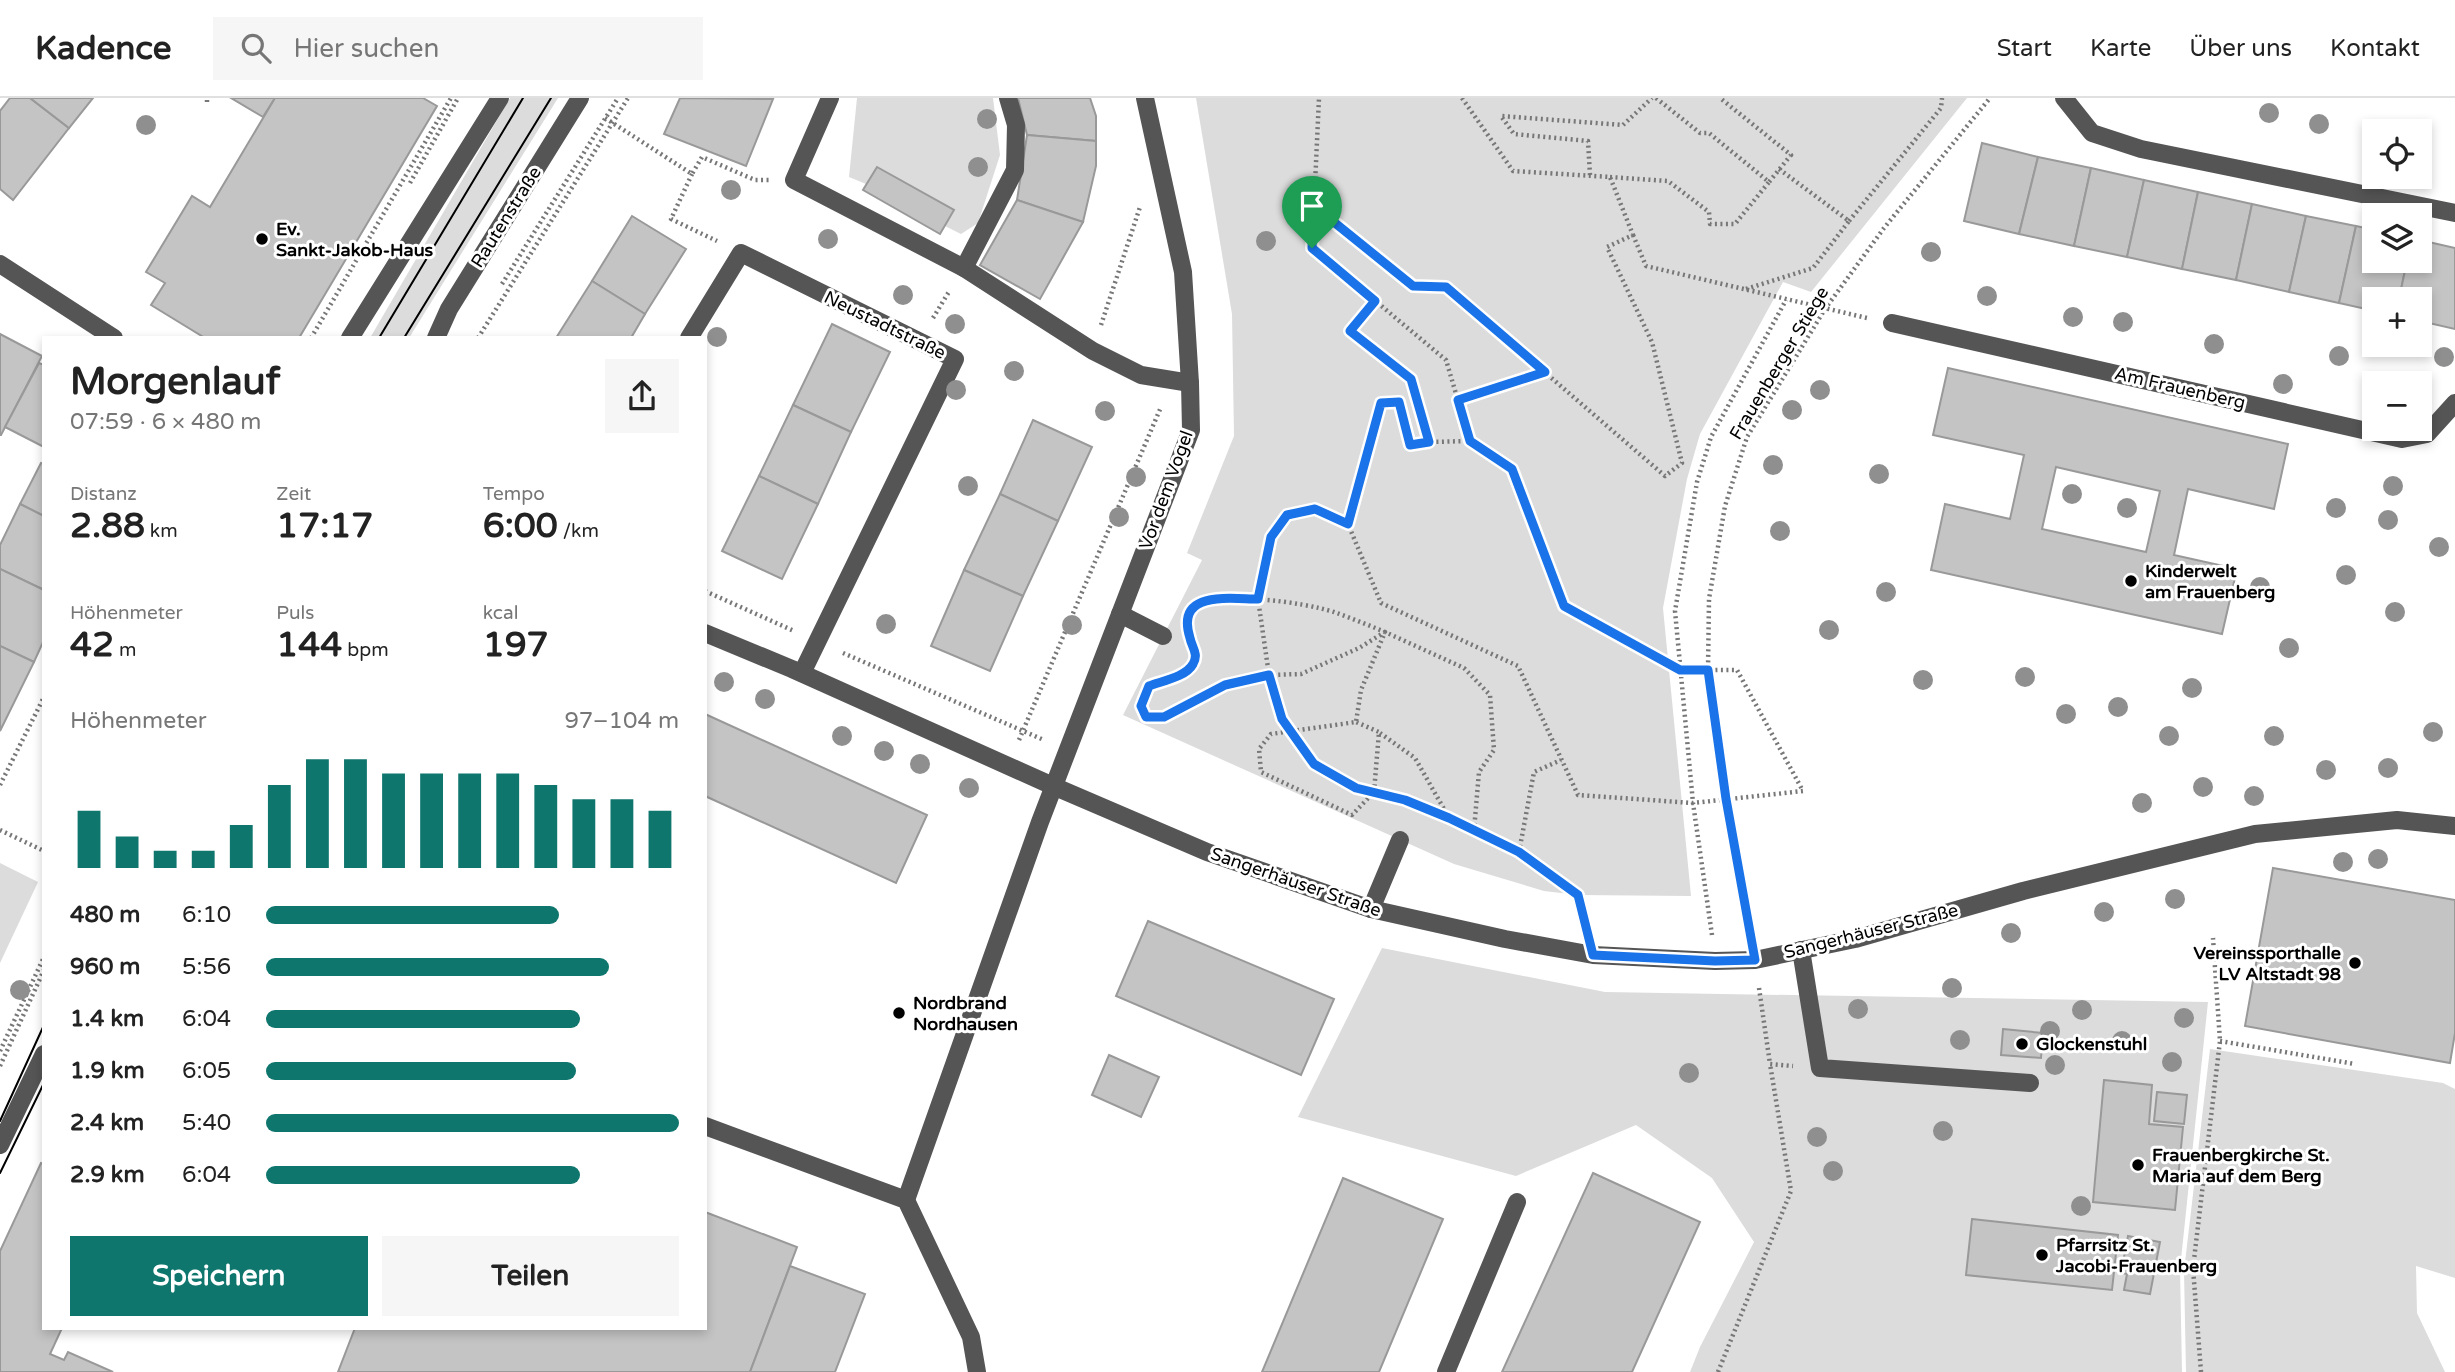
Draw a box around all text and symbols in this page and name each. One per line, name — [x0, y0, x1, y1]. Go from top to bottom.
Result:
search box — [213, 17, 703, 80]
text: Kadence — [35, 29, 171, 68]
icon: search — [237, 29, 275, 67]
text: Hier suchen — [293, 33, 439, 64]
text: Start — [1997, 34, 2052, 63]
text: Karte — [2090, 34, 2151, 63]
text: Über uns — [2189, 34, 2292, 63]
text: Kontakt — [2330, 34, 2420, 63]
map controls — [2362, 119, 2432, 441]
button: locate — [2362, 119, 2432, 189]
street label: Rautenstraße — [466, 162, 546, 272]
pin — [1282, 176, 1342, 248]
icon: arrive — [1293, 187, 1331, 225]
button: layers — [2362, 203, 2432, 273]
place label: Ev. Sankt-Jakob-Haus — [276, 218, 434, 261]
marker: Ev. Sankt-Jakob-Haus — [254, 231, 270, 247]
street label: Frauenberger Stiege — [1725, 283, 1833, 443]
street label: Neustadtstraße — [821, 286, 949, 364]
button: + — [2362, 287, 2432, 357]
text: Morgenlauf — [70, 359, 280, 405]
button: share — [605, 359, 679, 433]
street label: Am Frauenberg — [2112, 362, 2248, 414]
button: − — [2362, 371, 2432, 441]
text: 07:59 · 6 × 480 m — [70, 408, 261, 436]
street label: Vor dem Vogel — [1134, 427, 1198, 553]
text: Distanz — [70, 483, 137, 505]
text: Zeit — [276, 483, 311, 505]
text: Tempo — [483, 483, 545, 505]
text: 2.88 — [70, 505, 145, 547]
text: 17:17 — [276, 505, 373, 547]
text: 6:00 — [483, 505, 558, 547]
text: km — [145, 520, 178, 542]
text: /km — [558, 520, 599, 542]
place label: Kinderwelt am Frauenberg — [2145, 560, 2275, 603]
marker: Kinderwelt am Frauenberg — [2123, 573, 2139, 589]
text: Höhenmeter — [70, 602, 183, 624]
text: Puls — [276, 602, 314, 624]
text: kcal — [483, 602, 518, 624]
text: 42 — [70, 624, 114, 666]
text: 144 — [276, 624, 342, 666]
text: 197 — [483, 624, 549, 666]
text: m — [114, 639, 136, 661]
text: bpm — [342, 639, 389, 661]
text: Höhenmeter — [70, 707, 207, 735]
text: 97–104 m — [564, 707, 679, 735]
street label: Sangerhäuser Straße — [1208, 843, 1384, 921]
street label: Sangerhäuser Straße — [1782, 899, 1960, 963]
text: 480 m — [70, 901, 140, 929]
text: 6:10 — [182, 901, 231, 929]
place label: Vereinssporthalle LV Altstadt 98 — [2193, 942, 2341, 985]
text: 960 m — [70, 953, 140, 981]
text: 5:56 — [182, 953, 231, 981]
marker: Vereinssporthalle LV Altstadt 98 — [2347, 955, 2363, 971]
place label: Nordbrand Nordhausen — [913, 992, 1018, 1035]
text: 1.4 km — [70, 1005, 144, 1033]
text: 6:04 — [182, 1005, 231, 1033]
marker: Nordbrand Nordhausen — [891, 1005, 907, 1021]
place label: Glockenstuhl — [2036, 1033, 2147, 1055]
marker: Glockenstuhl — [2014, 1036, 2030, 1052]
text: 1.9 km — [70, 1057, 145, 1085]
text: 6:05 — [182, 1057, 231, 1085]
text: 2.4 km — [70, 1109, 144, 1137]
text: 5:40 — [182, 1109, 231, 1137]
place label: Frauenbergkirche St. Maria auf dem Berg — [2152, 1144, 2330, 1187]
marker: Frauenbergkirche St. Maria auf dem Berg — [2130, 1157, 2146, 1173]
text: 2.9 km — [70, 1161, 145, 1189]
text: 6:04 — [182, 1161, 231, 1189]
place label: Pfarrsitz St. Jacobi-Frauenberg — [2055, 1234, 2217, 1277]
button: Speichern — [70, 1236, 368, 1316]
button: Teilen — [382, 1236, 679, 1316]
marker: Pfarrsitz St. Jacobi-Frauenberg — [2034, 1247, 2050, 1263]

